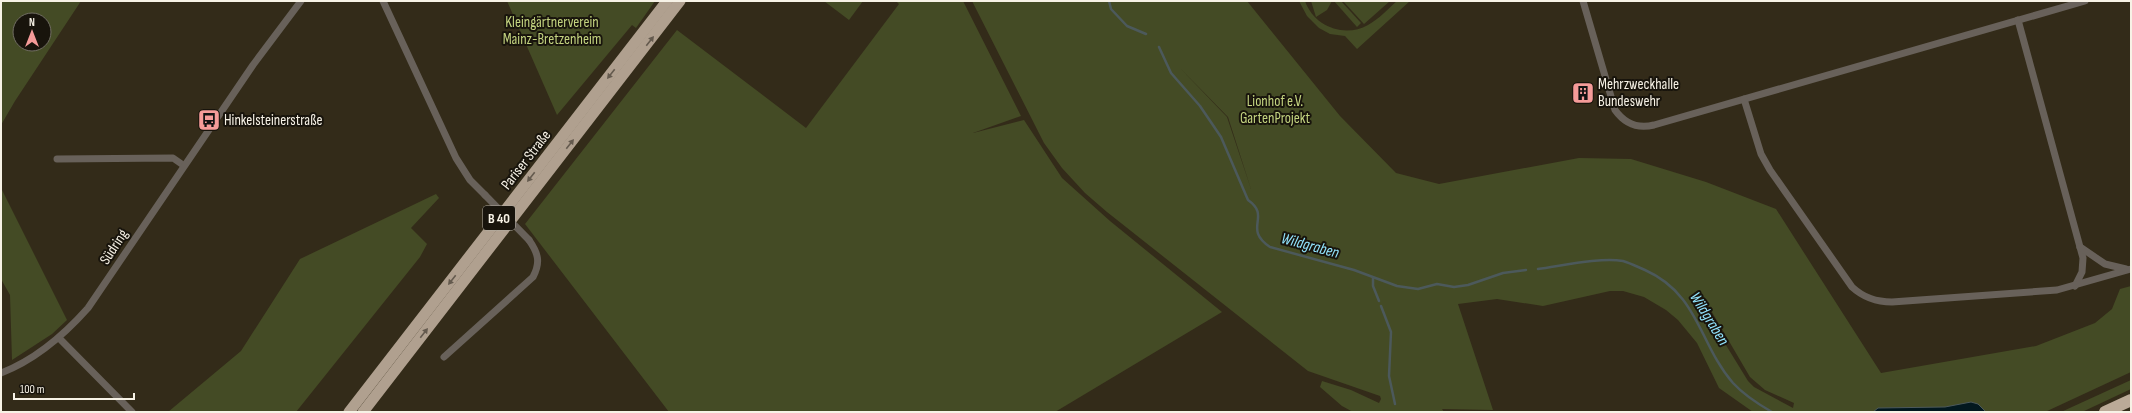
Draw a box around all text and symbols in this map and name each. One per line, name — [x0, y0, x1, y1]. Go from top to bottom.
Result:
north arrow — [12, 12, 52, 52]
park label: Kleingärtnerverein Mainz-Bretzenheim — [503, 13, 601, 49]
text: N — [29, 16, 35, 29]
one-way arrow — [645, 35, 654, 46]
one-way arrow — [606, 68, 615, 79]
place label: Mehrzweckhalle Bundeswehr — [1598, 75, 1679, 111]
building icon: Mehrzweckhalle Bundeswehr — [1570, 80, 1596, 106]
park label: Lionhof e.V. GartenProjekt — [1240, 92, 1311, 128]
bus stop icon: Hinkelsteinerstraße — [196, 107, 222, 133]
place label: Hinkelsteinerstraße — [224, 111, 322, 130]
street label: Pariser Straße — [497, 126, 555, 194]
one-way arrow — [566, 138, 575, 149]
one-way arrow — [527, 171, 536, 182]
road number: B 40 — [483, 206, 515, 230]
street label: Südring — [96, 226, 132, 268]
water label: Wildgraben — [1279, 229, 1341, 263]
one-way arrow — [448, 274, 456, 285]
water label: Wildgraben — [1685, 289, 1733, 349]
one-way arrow — [419, 328, 428, 339]
scale bar — [14, 375, 134, 401]
text: 100 m — [20, 382, 45, 397]

